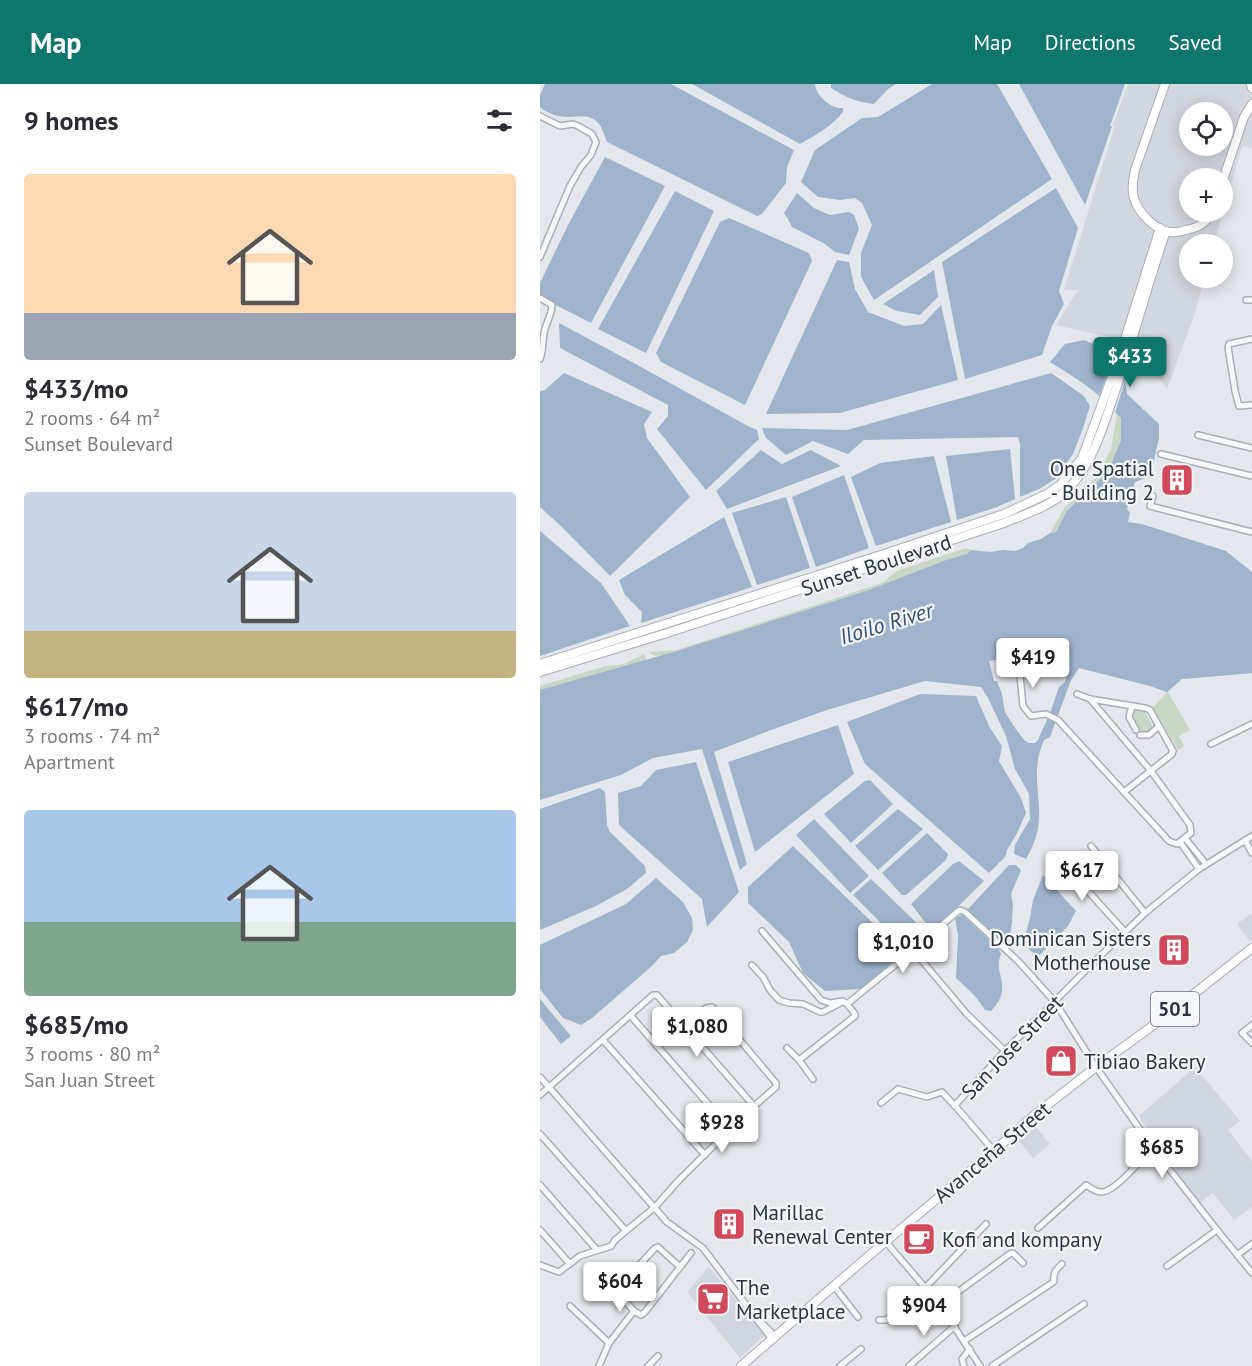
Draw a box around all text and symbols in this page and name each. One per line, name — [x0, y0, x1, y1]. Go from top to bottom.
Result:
text: Map — [30, 24, 81, 61]
text: Map — [973, 29, 1012, 56]
text: Directions — [1045, 29, 1136, 56]
text: Saved — [1169, 29, 1222, 56]
map controls — [1179, 102, 1233, 288]
button: locate — [1179, 102, 1233, 156]
text: 9 homes — [24, 104, 119, 137]
icon: filters — [483, 104, 516, 137]
button: + — [1179, 168, 1233, 222]
icon: home — [216, 213, 324, 321]
button: − — [1179, 234, 1233, 288]
pin: $433 — [1094, 337, 1166, 388]
text: $433 — [1107, 343, 1153, 369]
text: $433/mo — [24, 372, 128, 405]
text: 2 rooms · 64 m² — [24, 405, 160, 431]
text: Sunset Boulevard — [24, 431, 173, 457]
place label: One Spatial - Building 2 — [1050, 455, 1154, 506]
building icon: One Spatial - Building 2 — [1159, 462, 1195, 498]
street label: Sunset Boulevard — [797, 528, 955, 602]
icon: home — [216, 531, 324, 639]
water label: Iloilo River — [836, 595, 938, 650]
pin: $419 — [997, 638, 1069, 689]
text: $419 — [1010, 644, 1056, 670]
text: $617/mo — [24, 690, 128, 723]
text: 3 rooms · 74 m² — [24, 723, 160, 749]
text: Apartment — [24, 749, 115, 775]
icon: home — [216, 849, 324, 957]
pin: $617 — [1046, 851, 1118, 902]
text: $617 — [1059, 857, 1105, 883]
pin: $1,010 — [854, 923, 952, 974]
place label: Dominican Sisters Motherhouse — [990, 925, 1151, 976]
text: $1,010 — [872, 929, 934, 955]
building icon: Dominican Sisters Motherhouse — [1156, 932, 1192, 968]
street label: San Jose Street — [955, 989, 1069, 1105]
road number: 501 — [1151, 992, 1199, 1026]
pin: $1,080 — [648, 1007, 746, 1058]
text: $685/mo — [24, 1008, 128, 1041]
text: $1,080 — [666, 1013, 728, 1039]
text: 3 rooms · 80 m² — [24, 1041, 160, 1067]
shop icon: Tibiao Bakery — [1043, 1043, 1079, 1079]
place label: Tibiao Bakery — [1084, 1048, 1206, 1075]
text: San Juan Street — [24, 1067, 155, 1093]
street label: Avanceña Street — [928, 1095, 1056, 1209]
pin: $928 — [686, 1103, 758, 1154]
text: $928 — [699, 1109, 745, 1135]
pin: $685 — [1126, 1128, 1198, 1179]
text: $685 — [1139, 1134, 1185, 1160]
place label: Marillac Renewal Center — [752, 1199, 892, 1250]
building icon: Marillac Renewal Center — [711, 1206, 747, 1242]
cafe icon: Kofi and kompany — [901, 1221, 937, 1257]
place label: Kofi and kompany — [942, 1226, 1102, 1253]
pin: $604 — [584, 1262, 656, 1313]
text: $604 — [597, 1268, 643, 1294]
place label: The Marketplace — [736, 1274, 845, 1325]
supermarket icon: The Marketplace — [695, 1281, 731, 1317]
pin: $904 — [888, 1286, 960, 1337]
text: $904 — [901, 1292, 947, 1318]

